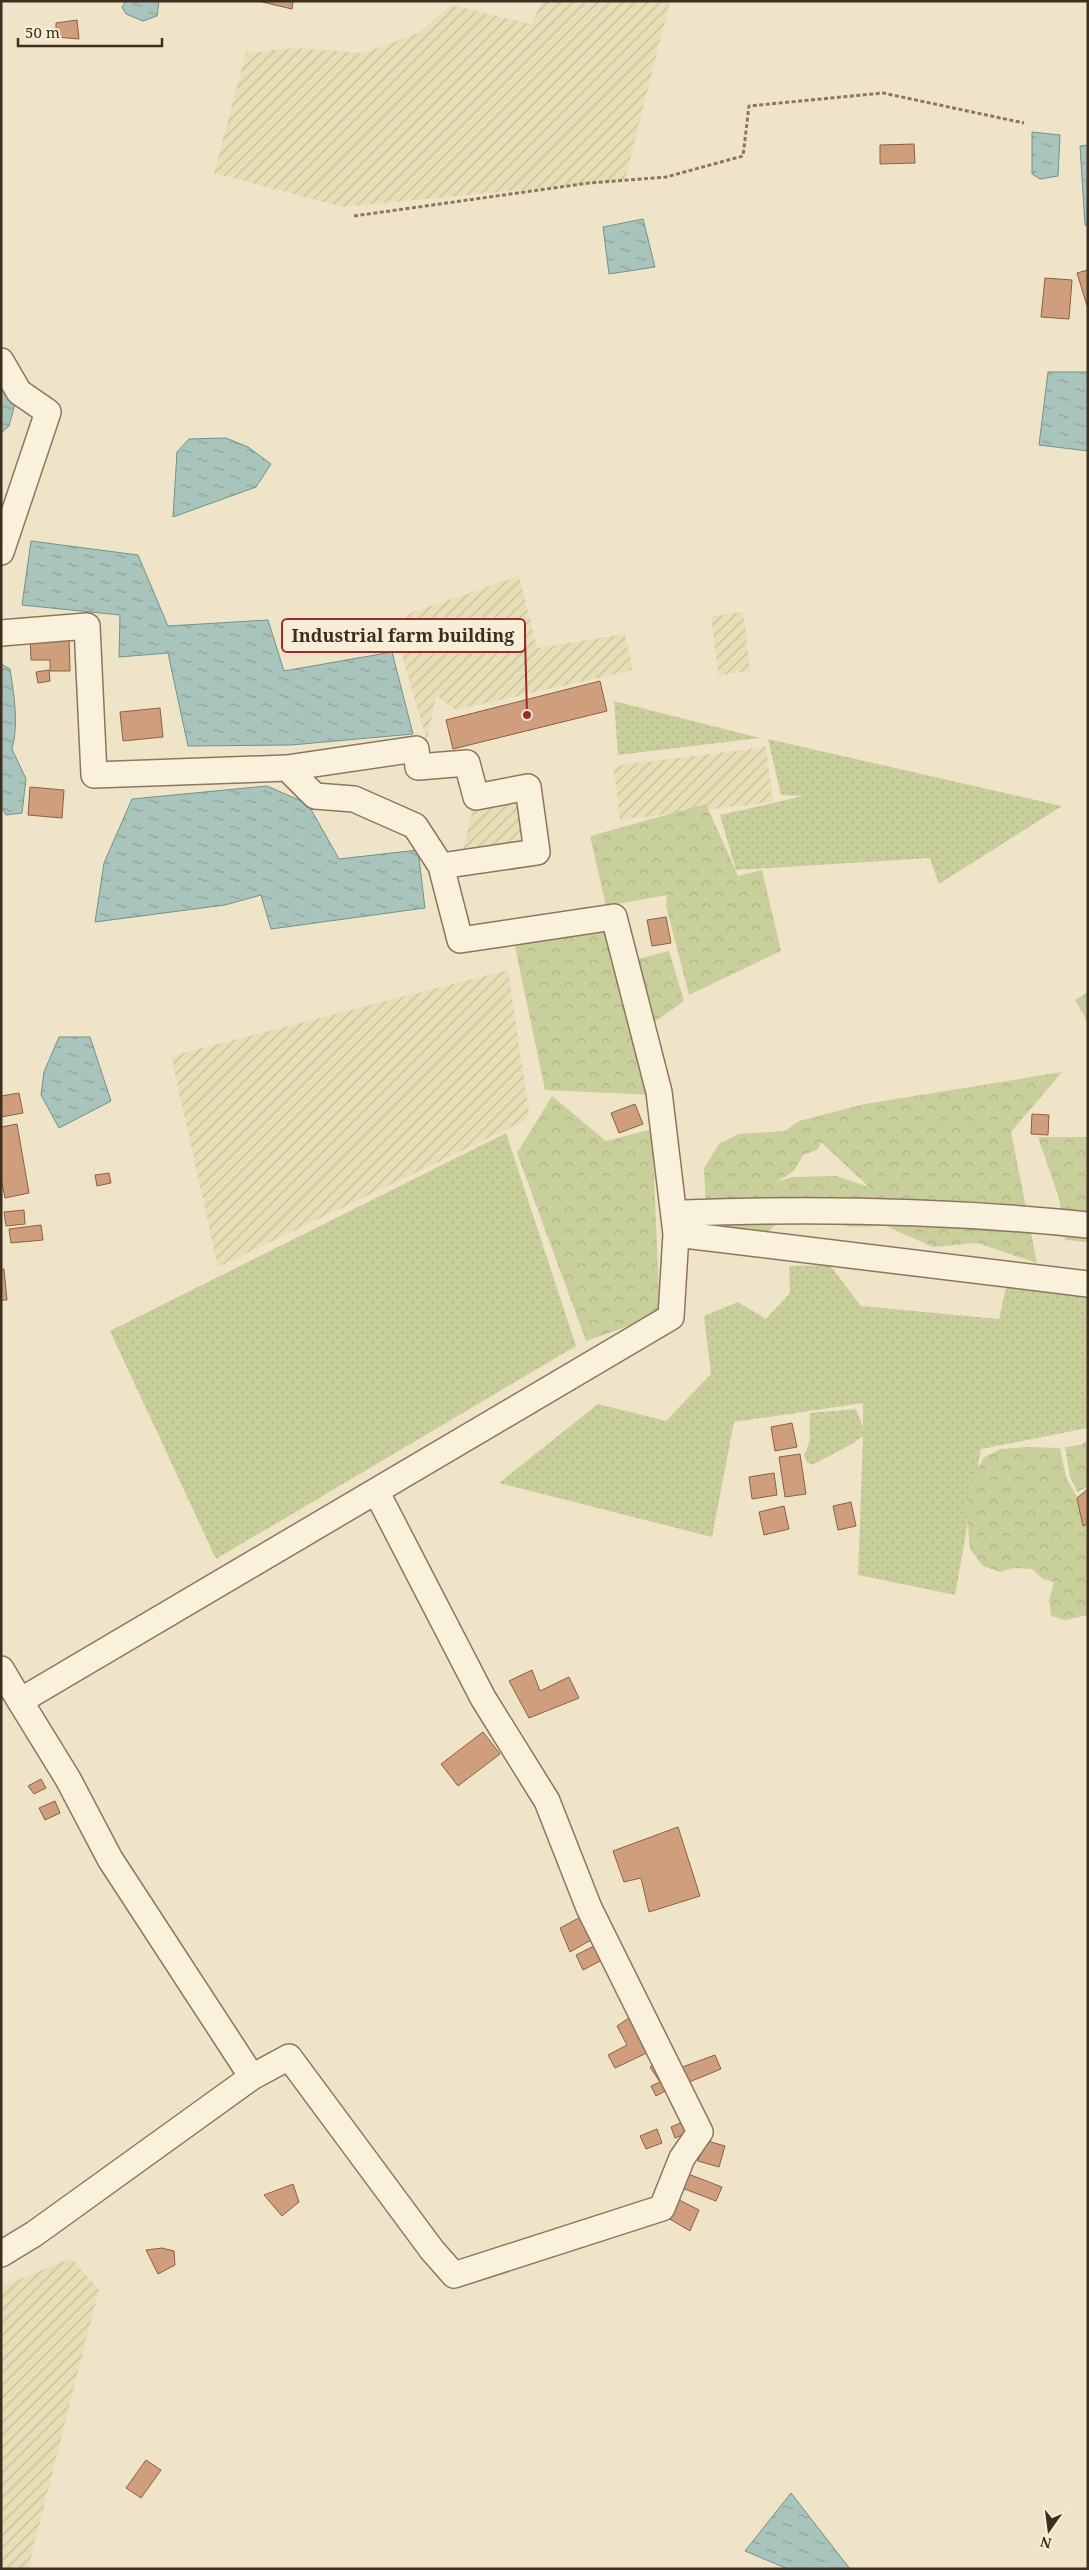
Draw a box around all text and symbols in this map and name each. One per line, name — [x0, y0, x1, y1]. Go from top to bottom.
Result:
scale bar — [18, 15, 161, 47]
text: 50 m — [25, 22, 60, 42]
callout: Industrial farm building — [282, 619, 525, 652]
text: Industrial farm building — [292, 623, 515, 647]
north arrow — [1024, 2505, 1074, 2555]
text: N — [1038, 2533, 1053, 2554]

